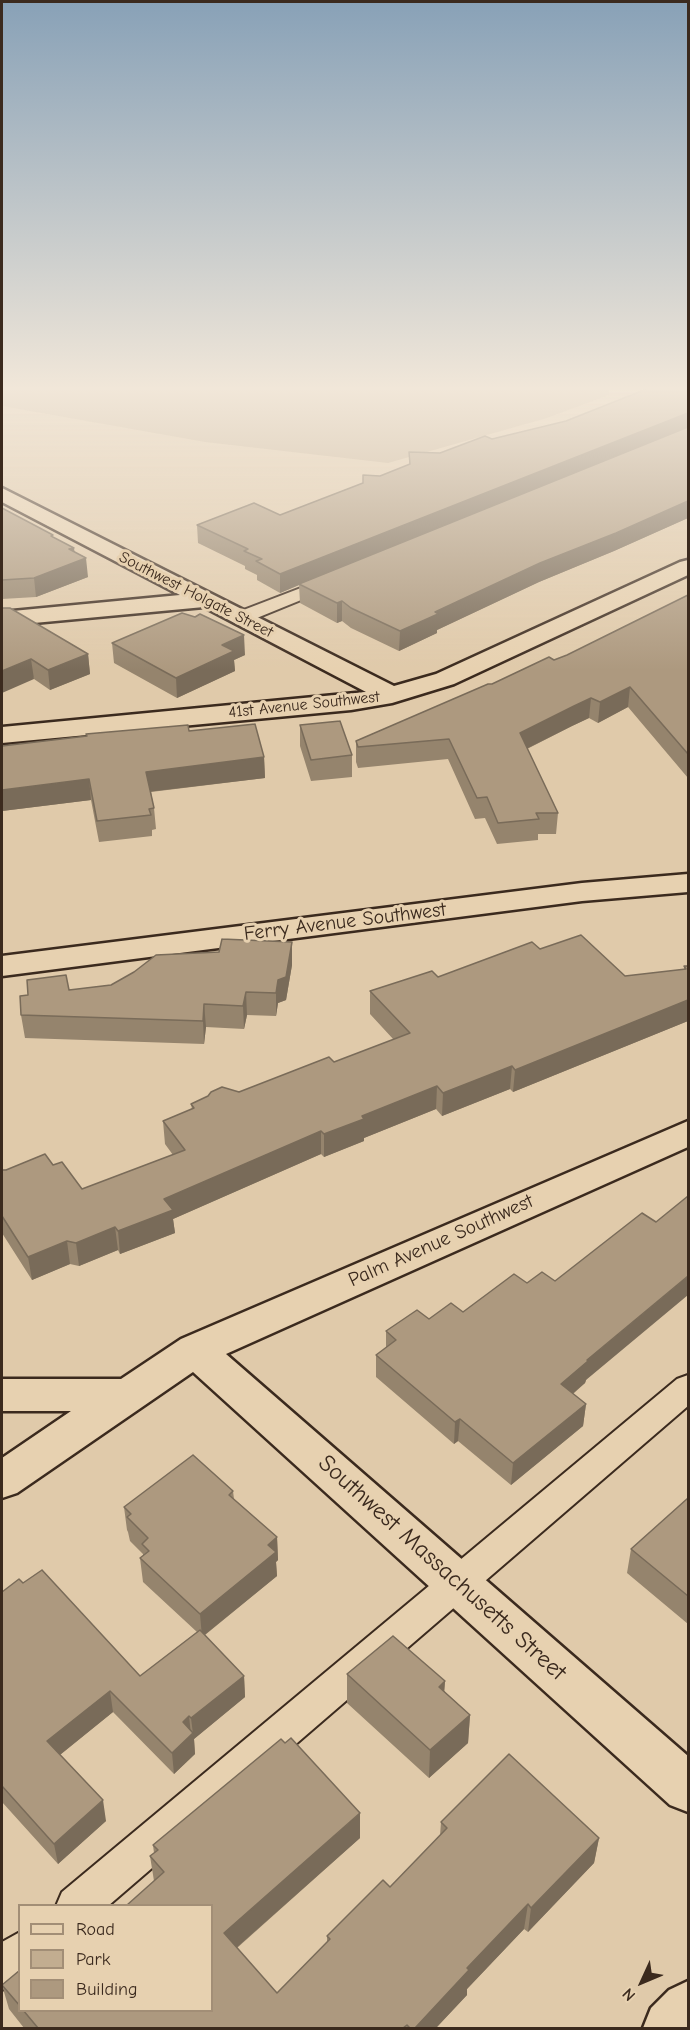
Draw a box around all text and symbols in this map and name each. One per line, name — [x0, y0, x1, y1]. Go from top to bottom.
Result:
street label: Southwest Holgate Street — [116, 548, 276, 642]
street label: 41st Avenue Southwest — [227, 688, 381, 722]
street label: Ferry Avenue Southwest — [243, 898, 447, 946]
street label: Palm Avenue Southwest — [345, 1189, 537, 1293]
street label: Southwest Massachusetts Street — [312, 1449, 572, 1687]
legend — [18, 1904, 213, 2012]
text: Road — [76, 1919, 115, 1940]
text: Park — [76, 1949, 110, 1970]
north arrow — [612, 1952, 672, 2012]
text: Building — [76, 1979, 138, 2000]
text: N — [619, 1984, 639, 2005]

